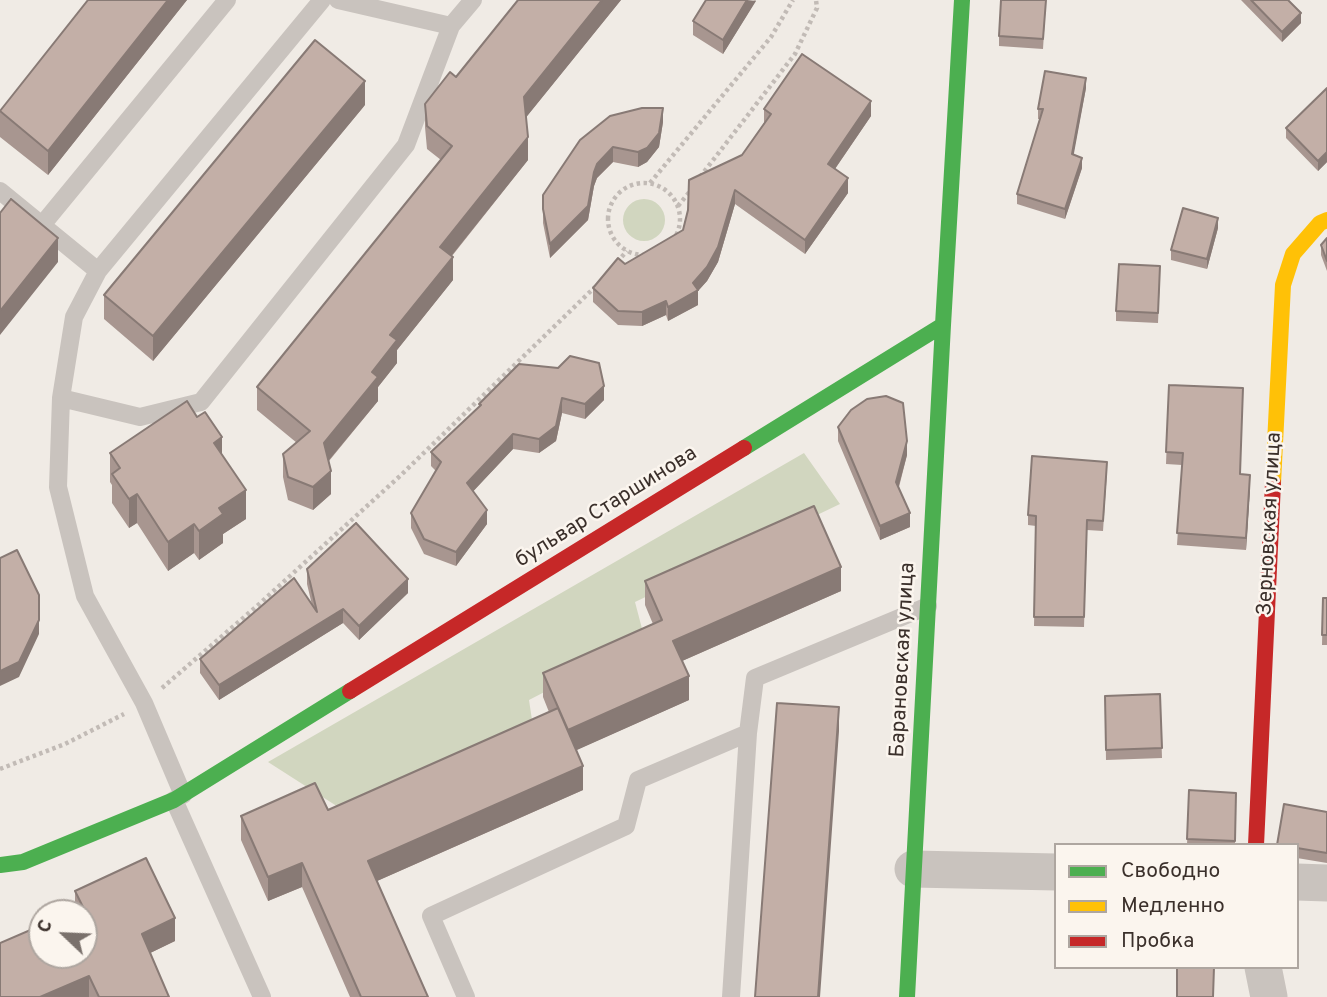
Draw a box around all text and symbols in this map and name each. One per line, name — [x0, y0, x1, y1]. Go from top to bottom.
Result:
street label: Зерновская улица — [1254, 432, 1288, 616]
street label: бульвар Старшинова — [512, 442, 702, 574]
street label: Барановская улица — [886, 562, 922, 758]
legend — [1054, 843, 1299, 969]
text: Свободно — [1121, 858, 1220, 885]
text: Медленно — [1121, 893, 1225, 920]
north arrow — [28, 899, 98, 969]
text: С — [32, 916, 59, 937]
text: Пробка — [1121, 928, 1194, 955]

